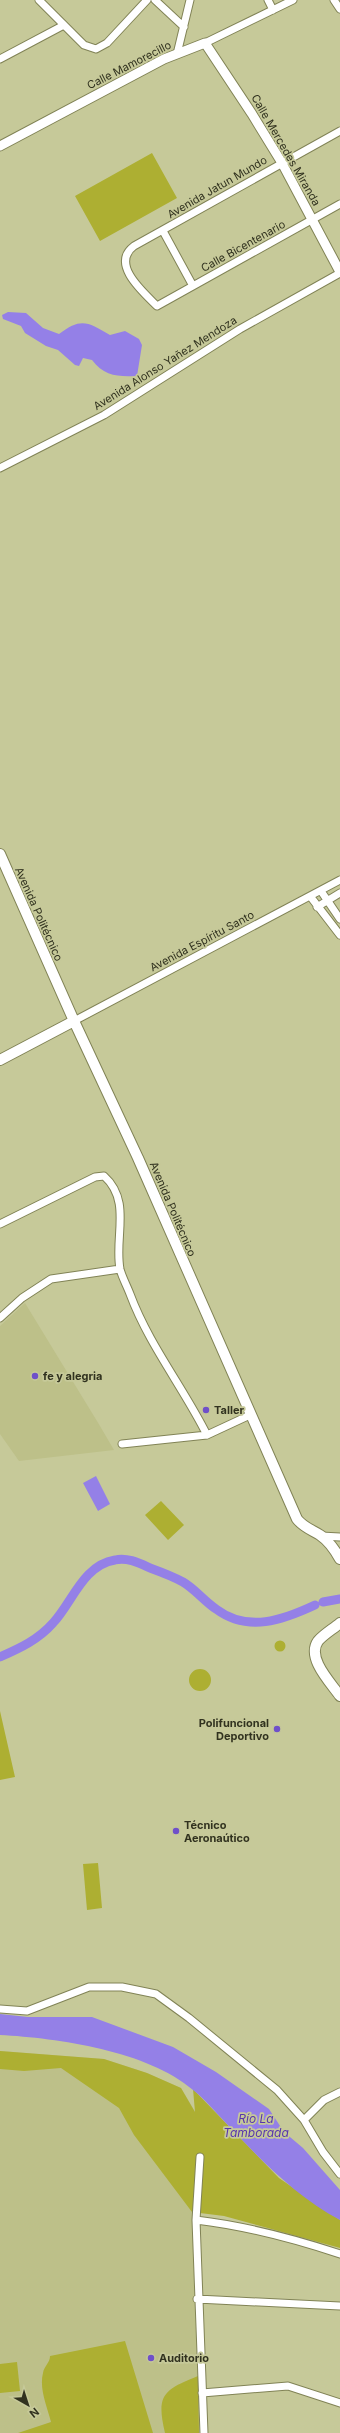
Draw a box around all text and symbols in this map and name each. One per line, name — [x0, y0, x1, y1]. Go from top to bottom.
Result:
street label: Calle Mamorecillo — [85, 38, 174, 92]
street label: Calle Mercedes Miranda — [248, 92, 324, 208]
street label: Avenida Jatun Mundo — [165, 153, 270, 221]
street label: Calle Bicentenario — [198, 217, 288, 275]
street label: Avenida Alonso Yañez Mendoza — [91, 313, 239, 413]
street label: Avenida Politécnico — [12, 865, 66, 964]
street label: Avenida Espíritu Santo — [147, 907, 257, 974]
street label: Avenida Politécnico — [147, 1160, 199, 1259]
place label: fe y alegria — [43, 1369, 102, 1383]
marker: fe y alegria — [30, 1371, 40, 1381]
place label: Taller — [214, 1403, 244, 1417]
marker: Taller — [201, 1405, 211, 1415]
place label: Polifuncional Deportivo — [199, 1716, 269, 1743]
marker: Polifuncional Deportivo — [272, 1724, 282, 1734]
place label: Técnico Aeronaútico — [184, 1818, 250, 1845]
marker: Técnico Aeronaútico — [171, 1826, 181, 1836]
water label: Río La Tamborada — [223, 2111, 289, 2140]
place label: Auditorio — [159, 2351, 209, 2365]
marker: Auditorio — [146, 2353, 156, 2363]
north arrow — [8, 2385, 48, 2425]
text: N — [27, 2405, 42, 2421]

